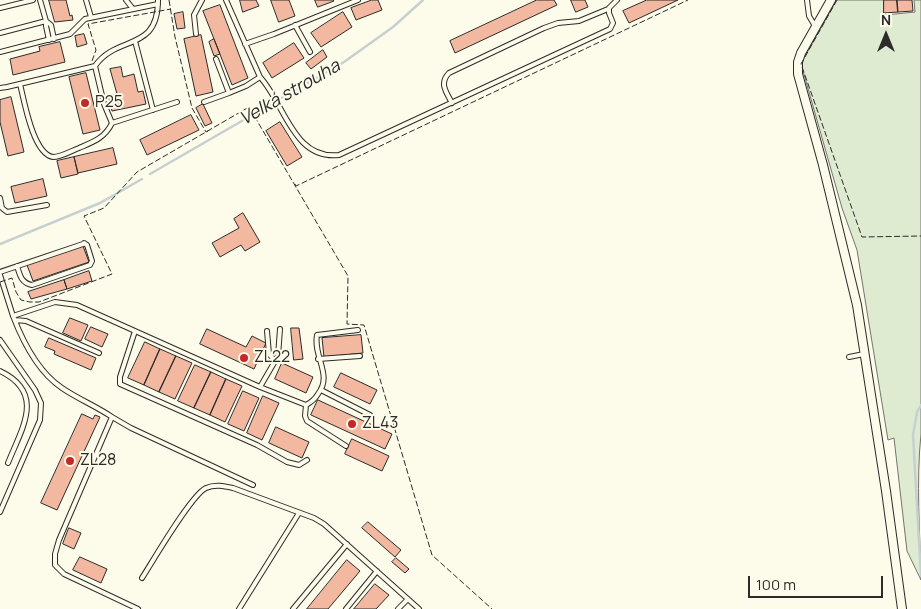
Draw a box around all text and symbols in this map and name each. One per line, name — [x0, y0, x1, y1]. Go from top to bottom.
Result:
north arrow — [861, 10, 911, 60]
text: N — [881, 10, 891, 29]
water label: Velká strouha — [236, 56, 344, 130]
place label: P25 — [95, 93, 123, 113]
marker: P25 — [79, 97, 91, 109]
place label: ZL22 — [254, 348, 290, 368]
marker: ZL22 — [238, 352, 250, 364]
place label: ZL43 — [362, 414, 398, 434]
marker: ZL43 — [346, 418, 358, 430]
place label: ZL28 — [80, 451, 116, 471]
marker: ZL28 — [64, 455, 76, 467]
scale bar — [751, 566, 886, 598]
text: 100 m — [756, 574, 796, 595]

